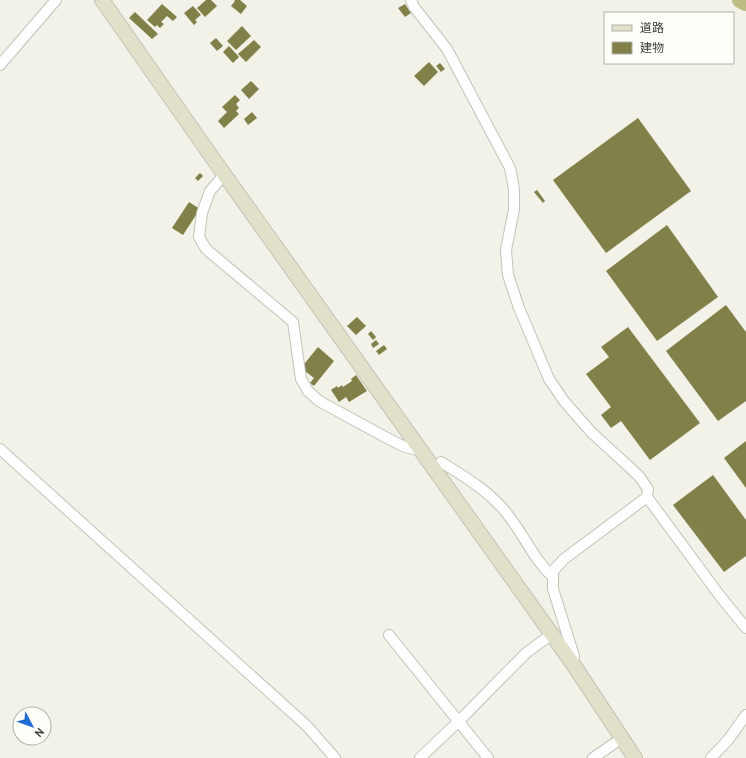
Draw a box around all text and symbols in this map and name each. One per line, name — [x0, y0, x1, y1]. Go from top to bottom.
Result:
legend — [604, 12, 734, 64]
text: 道路 — [640, 21, 664, 37]
text: 建物 — [640, 41, 664, 57]
north arrow — [12, 706, 52, 746]
text: N — [31, 724, 47, 739]

